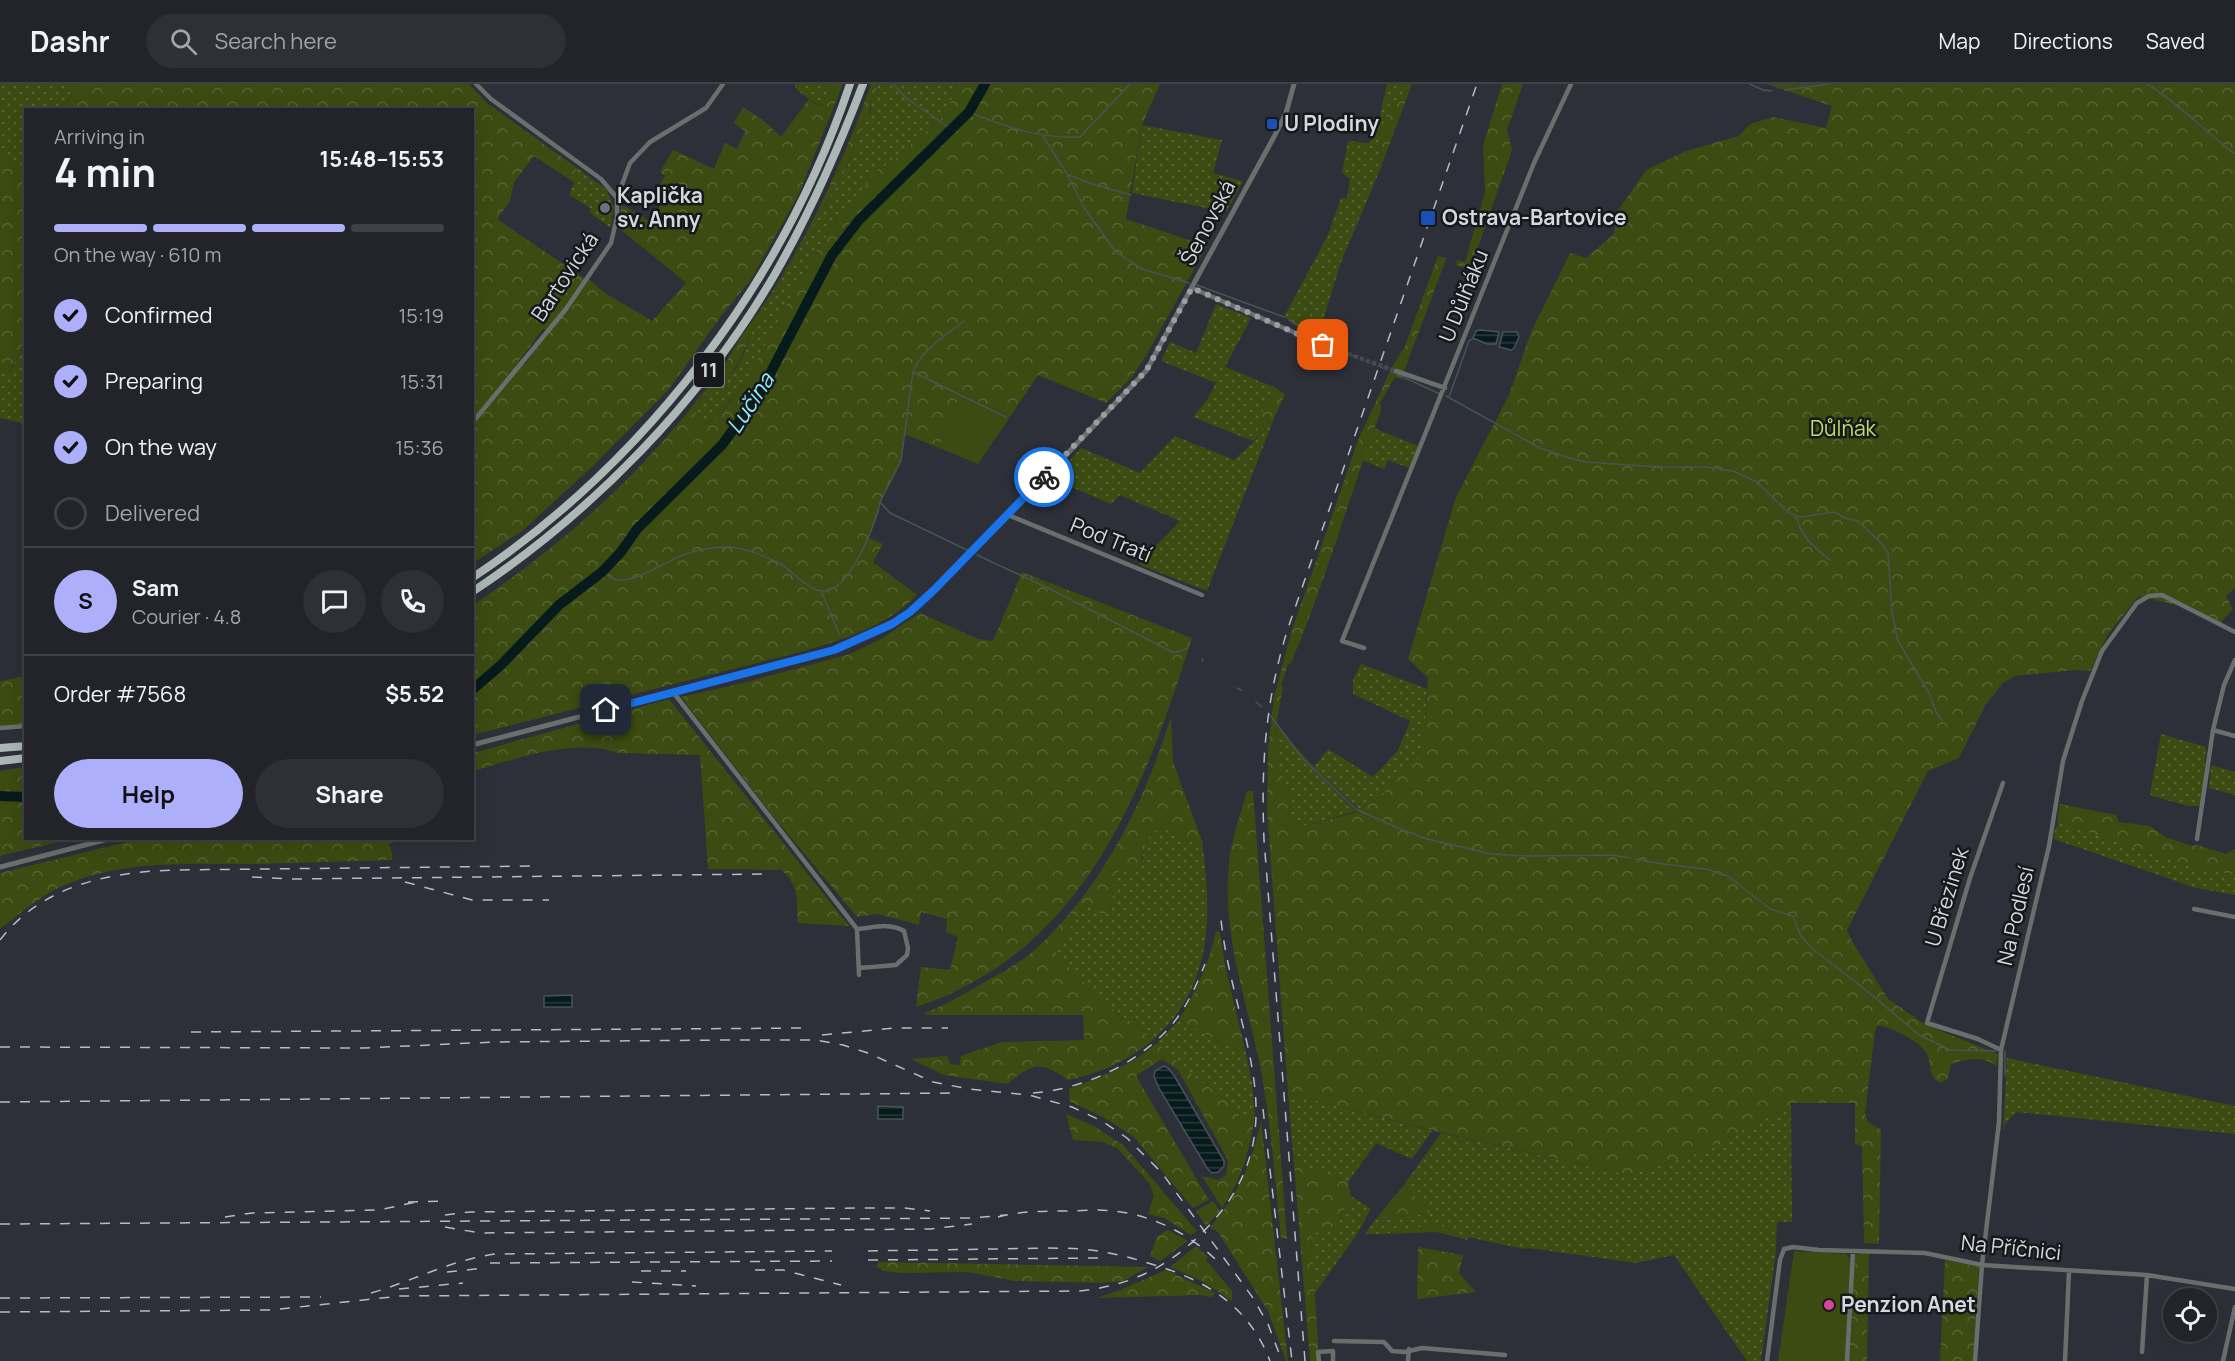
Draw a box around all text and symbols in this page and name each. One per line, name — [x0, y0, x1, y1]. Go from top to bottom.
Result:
search box — [146, 14, 566, 68]
text: Dashr — [30, 22, 110, 60]
icon: search — [167, 25, 200, 58]
text: Search here — [215, 26, 337, 56]
text: Map — [1939, 27, 1980, 55]
text: Directions — [2013, 27, 2113, 55]
text: Saved — [2146, 27, 2205, 55]
place label: U Plodiny — [1284, 109, 1379, 137]
marker: U Plodiny — [1265, 117, 1279, 131]
text: Arriving in — [54, 123, 145, 150]
text: 15:48–15:53 — [320, 144, 444, 174]
text: 4 min — [54, 145, 156, 199]
street label: Šenovská — [1173, 175, 1241, 270]
place label: Kaplička sv. Anny — [617, 181, 703, 233]
marker: Kaplička sv. Anny — [598, 201, 612, 215]
place label: Ostrava-Bartovice — [1442, 203, 1627, 231]
marker: Ostrava-Bartovice — [1419, 209, 1437, 227]
street label: Bartovická — [524, 227, 604, 326]
text: On the way · 610 m — [54, 241, 221, 268]
street label: U Důlňáku — [1432, 245, 1494, 346]
icon: check — [54, 299, 87, 332]
text: Confirmed — [105, 300, 213, 330]
text: 15:19 — [398, 302, 444, 329]
pin — [1297, 319, 1348, 370]
icon: bag — [1306, 328, 1339, 361]
road number: 11 — [694, 353, 724, 387]
icon: check — [54, 365, 87, 398]
water label: Lučina — [719, 365, 782, 439]
text: Preparing — [105, 366, 203, 396]
text: 15:31 — [400, 368, 444, 395]
park label: Důlňák — [1810, 414, 1877, 442]
icon: check — [54, 431, 87, 464]
text: On the way — [105, 432, 217, 462]
text: 15:36 — [395, 434, 444, 461]
courier — [1014, 447, 1074, 507]
icon: bike — [1028, 461, 1061, 494]
text: Delivered — [105, 498, 200, 528]
street label: Pod Tratí — [1067, 510, 1156, 568]
button: chat — [303, 570, 366, 633]
button: phone — [381, 570, 444, 633]
text: Sam — [132, 573, 179, 603]
text: S — [78, 586, 93, 616]
text: Courier · 4.8 — [132, 603, 241, 630]
text: Order #7568 — [54, 679, 186, 709]
text: $5.52 — [385, 679, 444, 709]
pin — [580, 684, 631, 735]
icon: home — [589, 693, 622, 726]
button: Help — [54, 759, 243, 828]
button: Share — [255, 759, 444, 828]
street label: U Březinek — [1918, 843, 1975, 950]
street label: Na Podlesí — [1990, 863, 2040, 968]
street label: Na Příčnici — [1960, 1228, 2063, 1266]
map controls — [2163, 1288, 2217, 1342]
button: locate — [2163, 1288, 2217, 1342]
place label: Penzion Anet — [1841, 1290, 1976, 1318]
marker: Penzion Anet — [1822, 1298, 1836, 1312]

